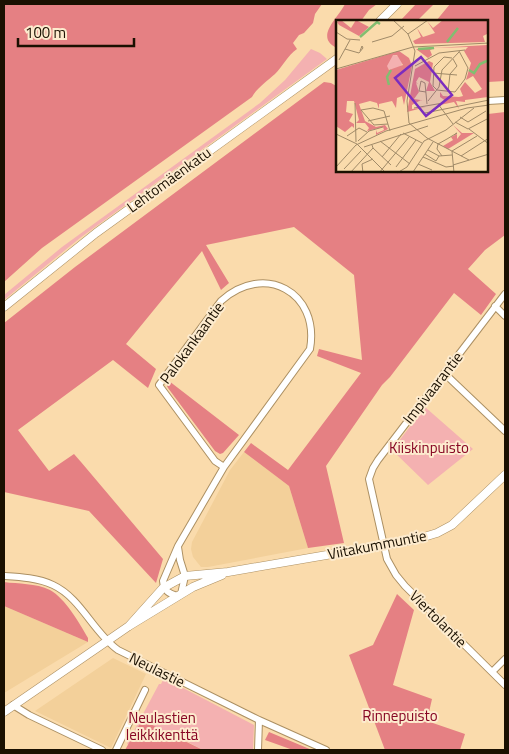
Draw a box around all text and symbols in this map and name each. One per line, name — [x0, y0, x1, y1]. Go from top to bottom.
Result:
scale bar — [18, 15, 134, 47]
inset map — [336, 20, 489, 172]
text: 100 m — [25, 21, 66, 44]
street label: Lehtomäenkatu — [122, 141, 216, 218]
street label: Palokankaantie — [154, 297, 229, 389]
street label: Impivaarantie — [397, 347, 468, 429]
park label: Kiiskinpuisto — [389, 436, 469, 459]
street label: Viitakummuntie — [325, 524, 428, 565]
street label: Viertolantie — [404, 585, 472, 653]
street label: Neulastie — [125, 646, 189, 693]
park label: Rinnepuisto — [362, 704, 438, 727]
park label: Neulastien leikkikenttä — [126, 706, 199, 746]

